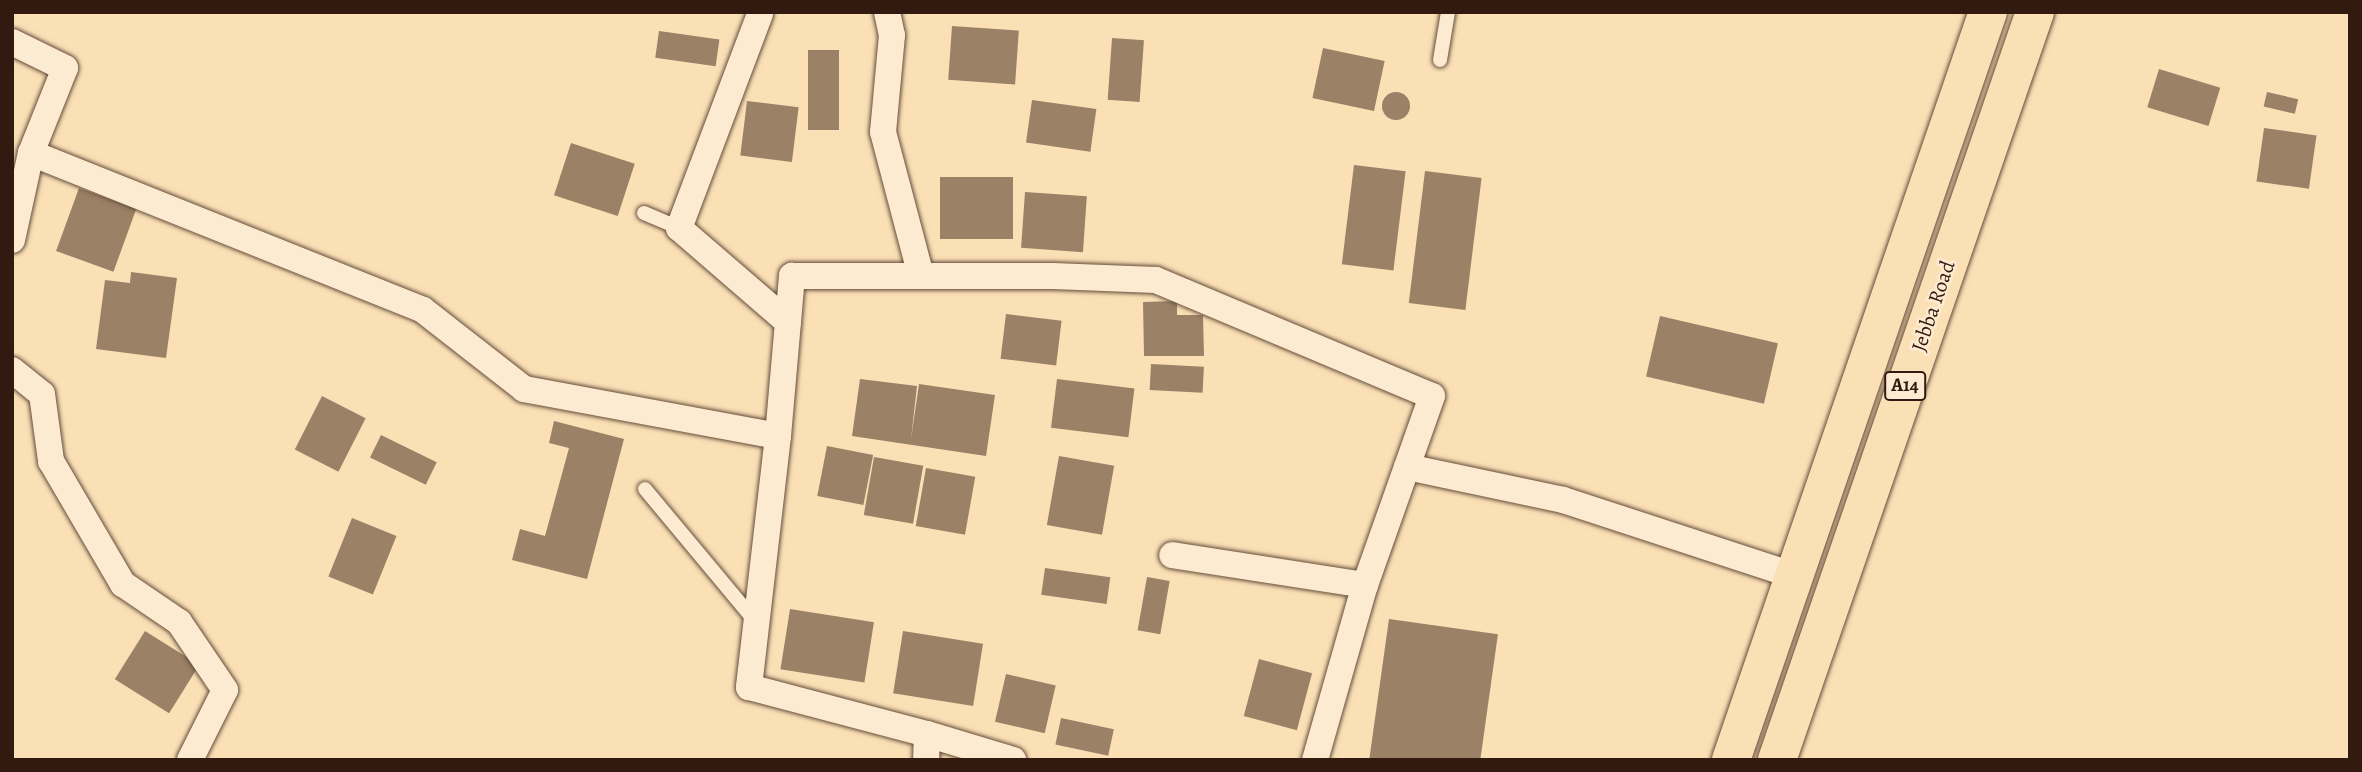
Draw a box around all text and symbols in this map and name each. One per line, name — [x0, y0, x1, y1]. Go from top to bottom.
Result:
street label: Jebba Road — [1906, 257, 1960, 355]
road number: A14 — [1884, 370, 1926, 402]

